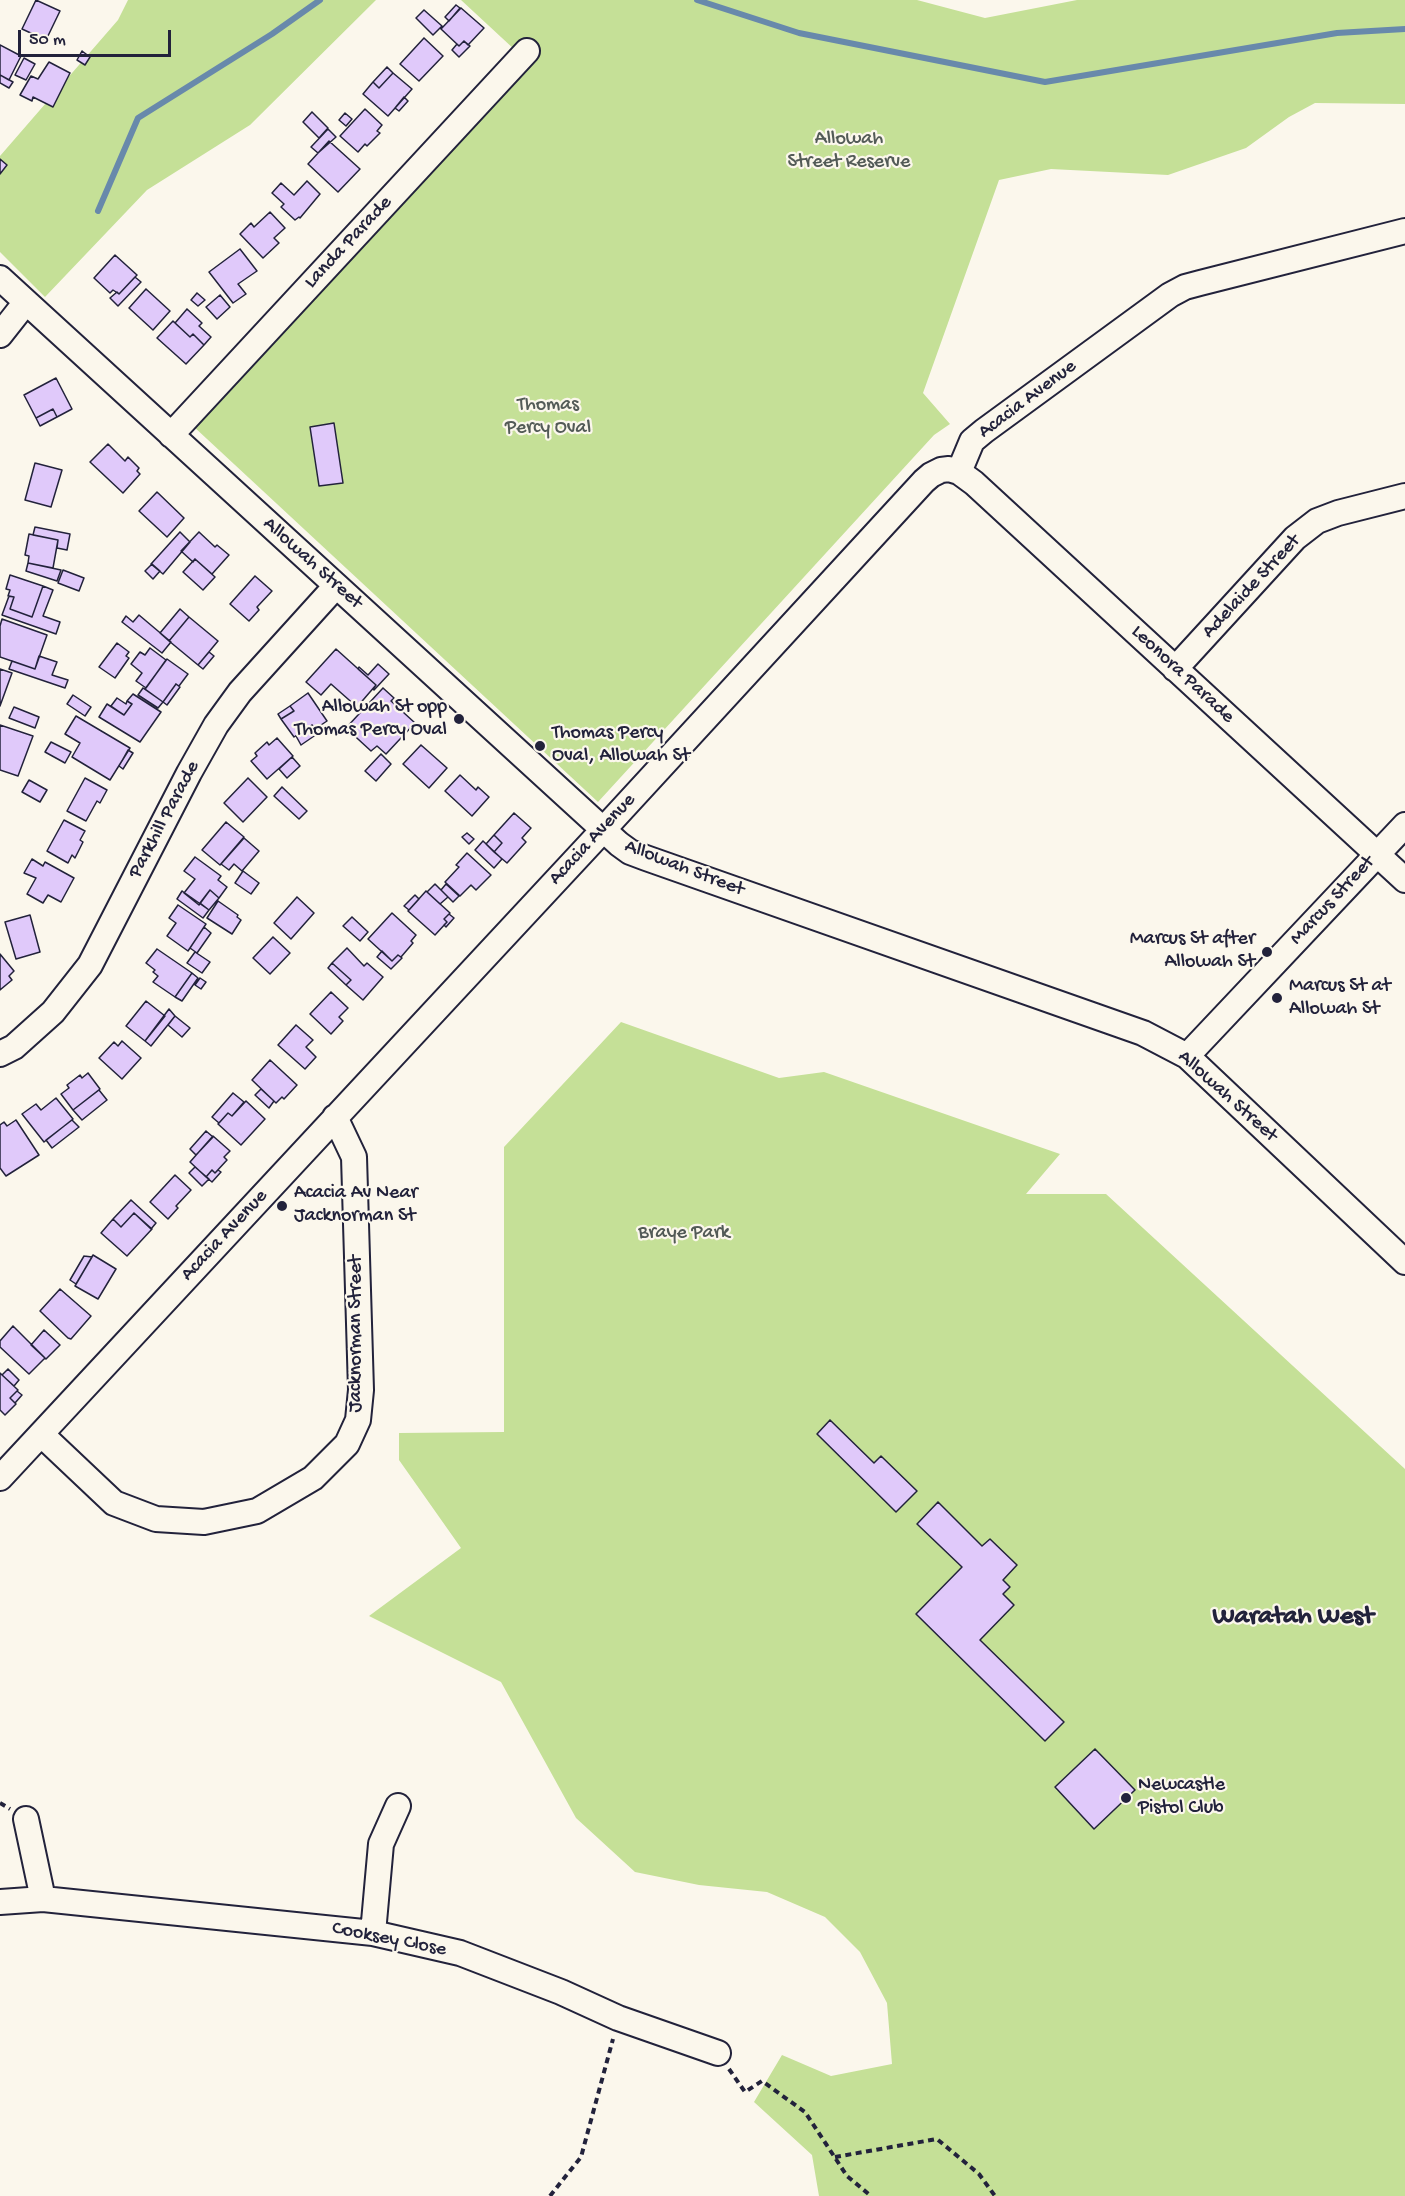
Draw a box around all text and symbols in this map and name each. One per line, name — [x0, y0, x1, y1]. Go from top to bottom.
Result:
scale bar — [21, 18, 174, 56]
text: 50 m — [29, 30, 66, 51]
park label: Allowah Street Reserve — [788, 128, 910, 175]
street label: Landa Parade — [300, 192, 398, 294]
street label: Acacia Avenue — [974, 355, 1082, 445]
park label: Thomas Percy Oval — [505, 394, 591, 441]
street label: Allowah Street — [257, 513, 367, 615]
street label: Adelaide Street — [1198, 530, 1306, 644]
street label: Leonora Parade — [1125, 621, 1239, 729]
place label: Allowah St opp Thomas Percy Oval — [295, 696, 447, 743]
marker: Allowah St opp Thomas Percy Oval — [452, 712, 466, 726]
place label: Thomas Percy Oval, Allowah St — [552, 722, 690, 769]
marker: Thomas Percy Oval, Allowah St — [533, 739, 547, 753]
street label: Parkhill Parade — [124, 757, 206, 883]
street label: Acacia Avenue — [544, 789, 642, 891]
street label: Allowah Street — [621, 835, 747, 903]
street label: Marcus Street — [1285, 851, 1381, 951]
place label: Marcus St after Allowah St — [1130, 928, 1255, 975]
marker: Marcus St after Allowah St — [1260, 945, 1274, 959]
place label: Marcus St at Allowah St — [1289, 975, 1391, 1022]
marker: Marcus St at Allowah St — [1270, 991, 1284, 1005]
street label: Allowah Street — [1172, 1046, 1282, 1148]
place label: Acacia Av Near Jacknorman St — [294, 1182, 418, 1229]
street label: Acacia Avenue — [176, 1185, 274, 1287]
marker: Acacia Av Near Jacknorman St — [275, 1199, 289, 1213]
park label: Braye Park — [638, 1222, 730, 1246]
street label: Jacknorman Street — [345, 1255, 369, 1413]
district label: Waratah West — [1212, 1602, 1374, 1634]
place label: Newcastle Pistol Club — [1138, 1774, 1225, 1821]
marker: Newcastle Pistol Club — [1119, 1791, 1133, 1805]
street label: Cooksey Close — [330, 1917, 448, 1963]

